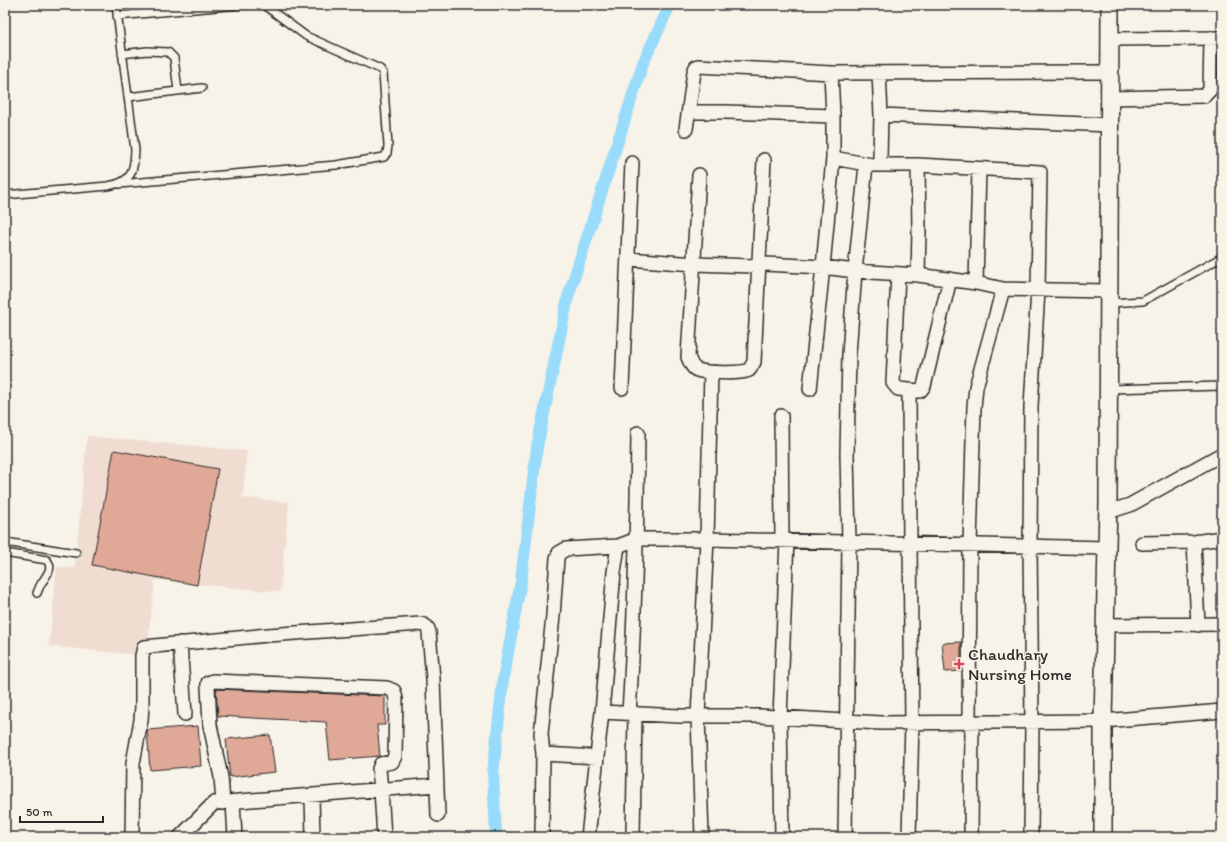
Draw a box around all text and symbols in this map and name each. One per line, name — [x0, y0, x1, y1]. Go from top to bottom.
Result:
place label: Chaudhary Nursing Home — [968, 644, 1072, 684]
marker: Chaudhary Nursing Home — [953, 658, 965, 670]
scale bar — [20, 798, 103, 824]
text: 50 m — [26, 805, 52, 819]

